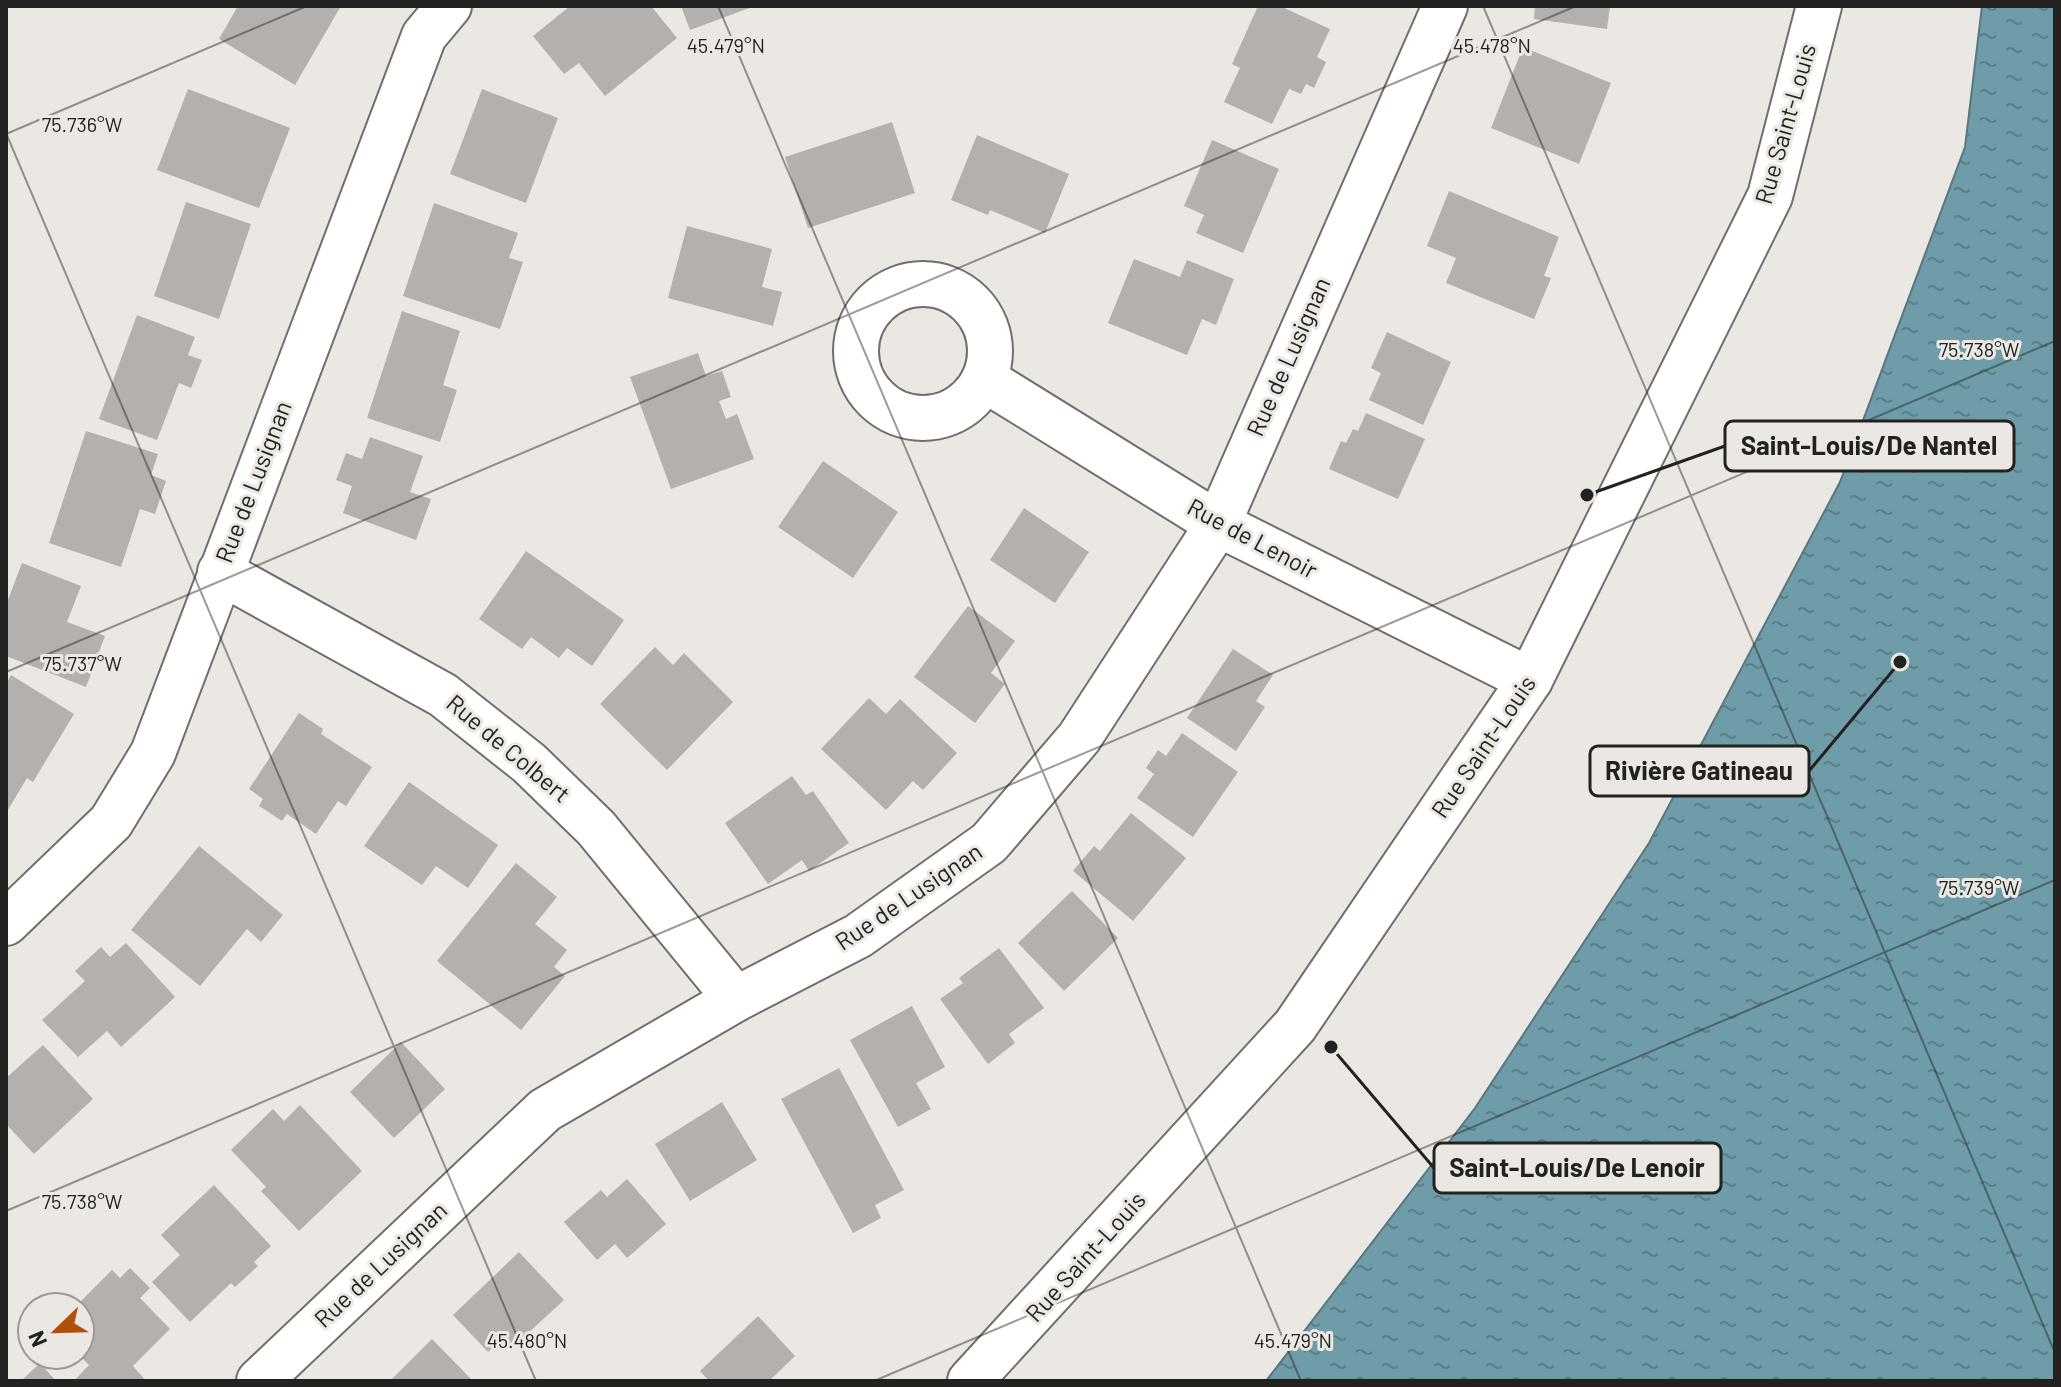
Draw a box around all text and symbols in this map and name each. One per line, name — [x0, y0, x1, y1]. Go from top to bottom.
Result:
text: 45.479°N — [687, 33, 765, 57]
text: 45.478°N — [1453, 33, 1531, 57]
street label: Rue Saint-Louis — [1748, 40, 1821, 207]
text: 75.736°W — [42, 112, 123, 136]
street label: Rue de Lusignan — [1240, 272, 1336, 440]
text: 75.738°W — [1939, 337, 2020, 361]
street label: Rue de Lusignan — [208, 396, 297, 566]
callout: Saint-Louis/De Nantel — [1725, 421, 2014, 471]
text: Saint-Louis/De Nantel — [1741, 429, 1997, 460]
street label: Rue de Lenoir — [1183, 491, 1323, 584]
text: 75.737°W — [42, 651, 122, 675]
street label: Rue Saint-Louis — [1424, 669, 1541, 823]
street label: Rue de Colbert — [441, 688, 577, 808]
callout: Rivière Gatineau — [1590, 746, 1809, 796]
text: Rivière Gatineau — [1605, 754, 1793, 785]
street label: Rue de Lusignan — [829, 836, 987, 956]
text: 75.739°W — [1939, 875, 2020, 899]
callout: Saint-Louis/De Lenoir — [1434, 1143, 1721, 1193]
text: Saint-Louis/De Lenoir — [1449, 1151, 1705, 1182]
street label: Rue Saint-Louis — [1019, 1185, 1151, 1327]
text: 75.738°W — [42, 1189, 123, 1213]
street label: Rue de Lusignan — [308, 1195, 452, 1333]
north arrow — [16, 1291, 96, 1371]
text: N — [22, 1327, 51, 1351]
text: 45.480°N — [487, 1328, 567, 1352]
text: 45.479°N — [1254, 1328, 1332, 1352]

